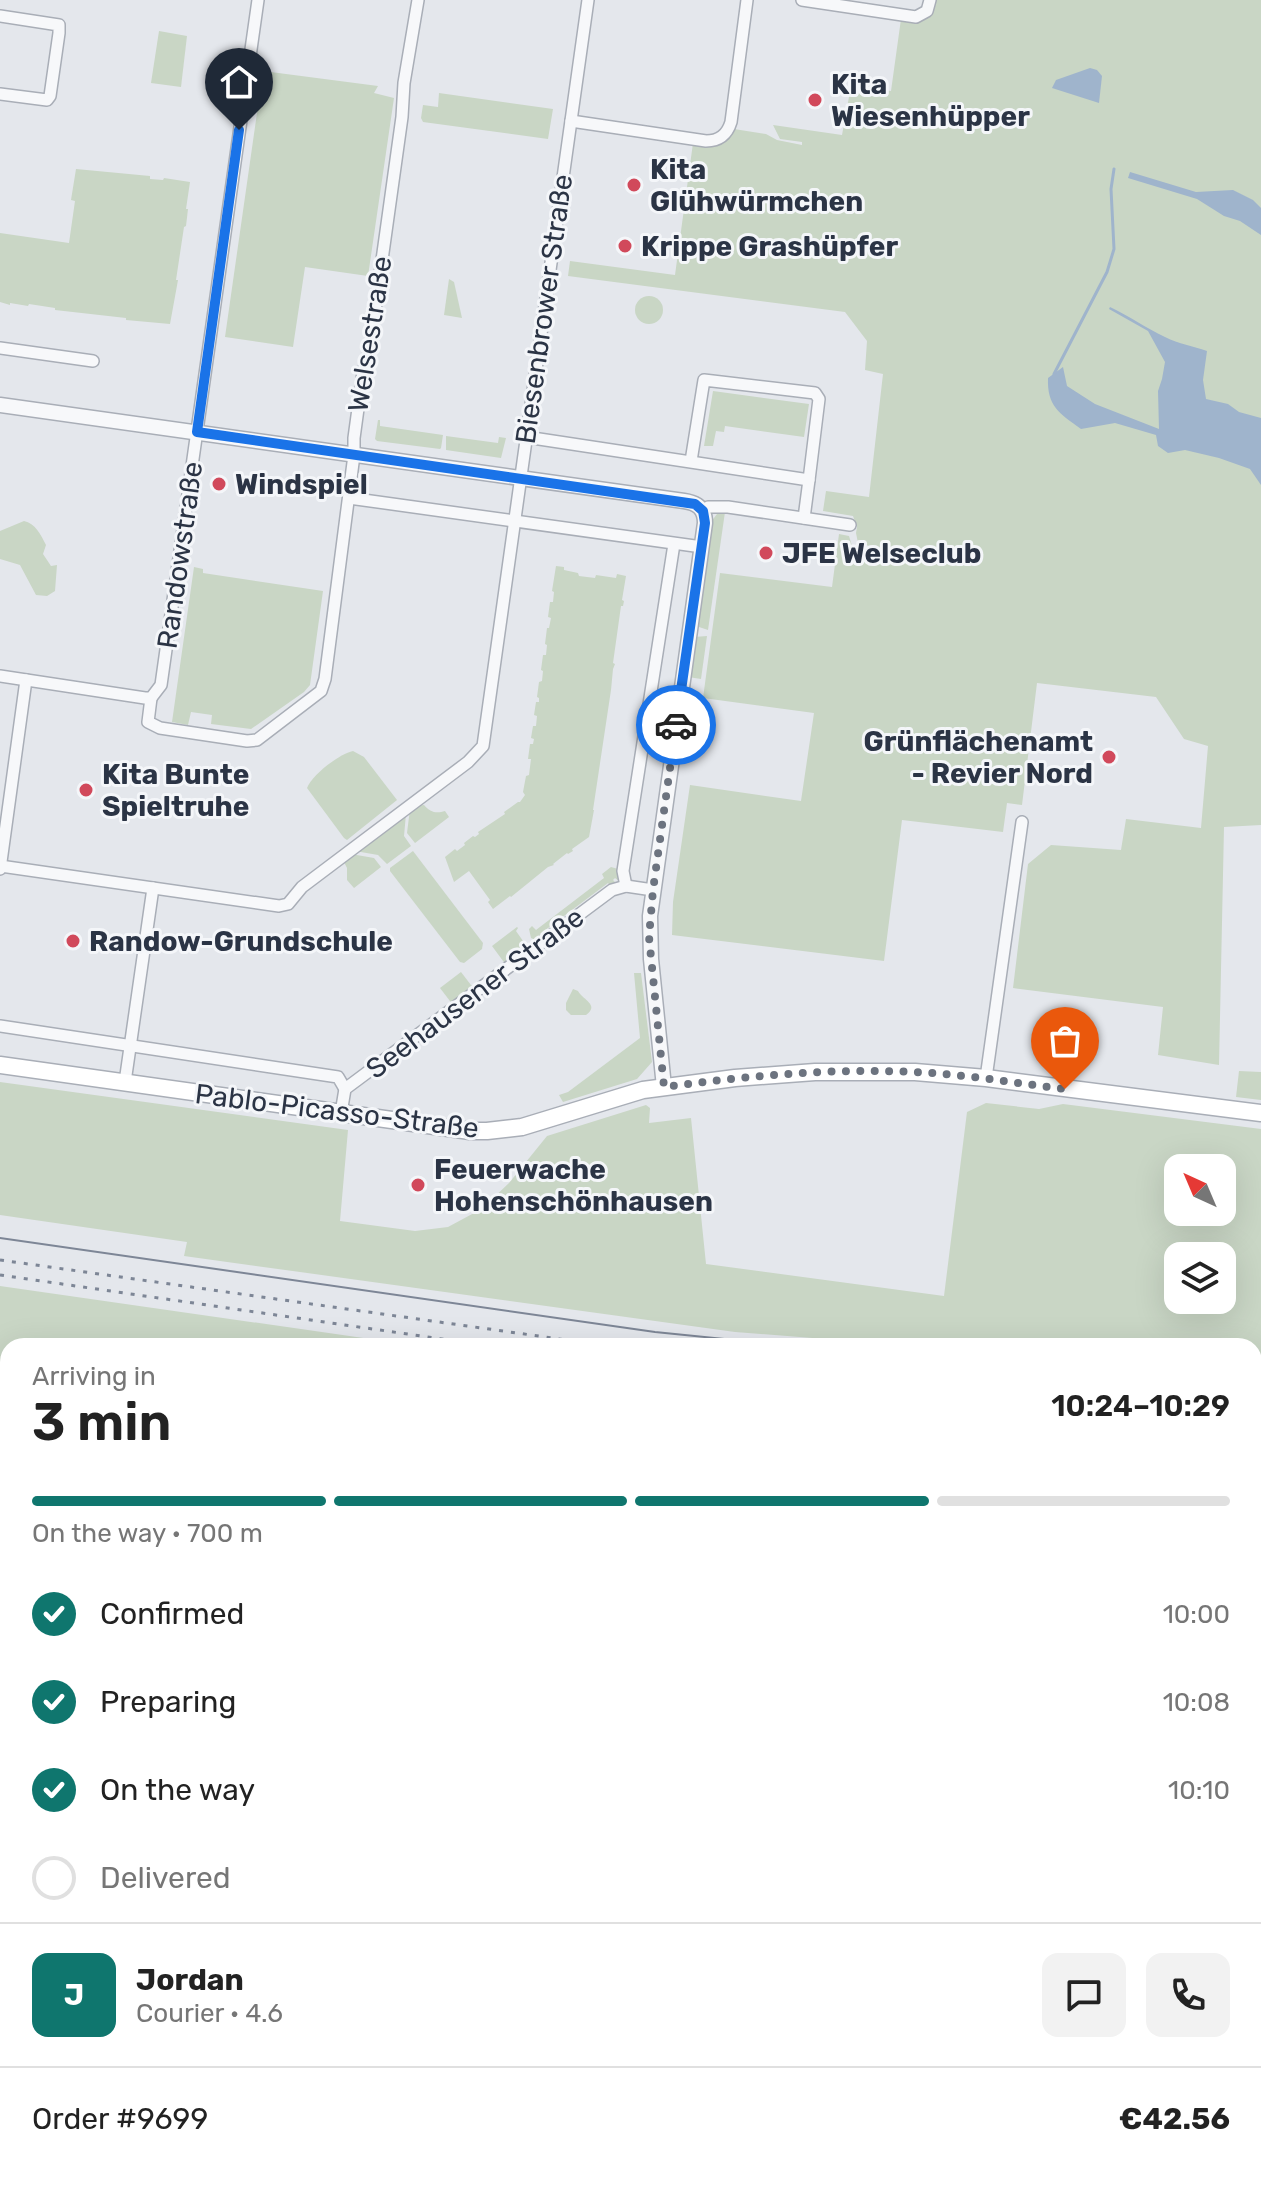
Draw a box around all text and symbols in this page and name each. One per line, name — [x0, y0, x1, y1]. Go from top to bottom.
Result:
pin — [205, 48, 273, 130]
icon: home — [217, 60, 261, 104]
place label: Kita Wiesenhüpper — [831, 68, 1030, 133]
marker: Kita Wiesenhüpper — [806, 91, 824, 109]
place label: Kita Glühwürmchen — [650, 153, 863, 218]
street label: Biesenbrower Straße — [509, 172, 579, 446]
marker: Kita Glühwürmchen — [625, 176, 643, 194]
place label: Krippe Grashüpfer — [641, 230, 898, 263]
marker: Krippe Grashüpfer — [616, 237, 634, 255]
street label: Welsestraße — [341, 254, 399, 414]
street label: Randowstraße — [151, 459, 209, 651]
place label: Windspiel — [235, 468, 368, 501]
marker: Windspiel — [210, 475, 228, 493]
place label: JFE Welseclub — [782, 537, 981, 570]
marker: JFE Welseclub — [757, 544, 775, 562]
courier — [636, 685, 716, 765]
icon: car — [654, 703, 698, 747]
place label: Grünflächenamt - Revier Nord — [864, 725, 1093, 790]
marker: Grünflächenamt - Revier Nord — [1100, 748, 1118, 766]
place label: Kita Bunte Spieltruhe — [102, 758, 249, 823]
marker: Kita Bunte Spieltruhe — [77, 781, 95, 799]
street label: Seehausener Straße — [360, 900, 590, 1086]
place label: Randow-Grundschule — [89, 925, 393, 958]
marker: Randow-Grundschule — [64, 932, 82, 950]
pin — [1031, 1007, 1099, 1089]
icon: bag — [1043, 1019, 1087, 1063]
street label: Pablo-Picasso-Straße — [193, 1077, 481, 1145]
place label: Feuerwache Hohenschönhausen — [434, 1153, 713, 1218]
north arrow — [1164, 1154, 1236, 1226]
map controls — [1164, 1154, 1236, 1314]
marker: Feuerwache Hohenschönhausen — [409, 1176, 427, 1194]
button: layers — [1164, 1242, 1236, 1314]
text: Arriving in — [32, 1361, 156, 1392]
text: 10:24–10:29 — [1051, 1388, 1230, 1424]
text: 3 min — [32, 1391, 171, 1453]
text: On the way · 700 m — [32, 1518, 263, 1549]
icon: check — [32, 1592, 76, 1636]
text: Confirmed — [100, 1596, 244, 1632]
text: 10:00 — [1163, 1599, 1230, 1630]
icon: check — [32, 1680, 76, 1724]
text: Preparing — [100, 1684, 236, 1720]
text: 10:08 — [1163, 1687, 1230, 1718]
icon: check — [32, 1768, 76, 1812]
text: On the way — [100, 1772, 255, 1808]
text: 10:10 — [1168, 1775, 1230, 1806]
text: Delivered — [100, 1860, 231, 1896]
button: chat — [1042, 1953, 1126, 2037]
button: phone — [1146, 1953, 1230, 2037]
text: Jordan — [136, 1962, 244, 1998]
text: J — [64, 1977, 84, 2013]
text: Courier · 4.6 — [136, 1998, 283, 2029]
text: Order #9699 — [32, 2101, 208, 2137]
text: €42.56 — [1119, 2101, 1230, 2137]

